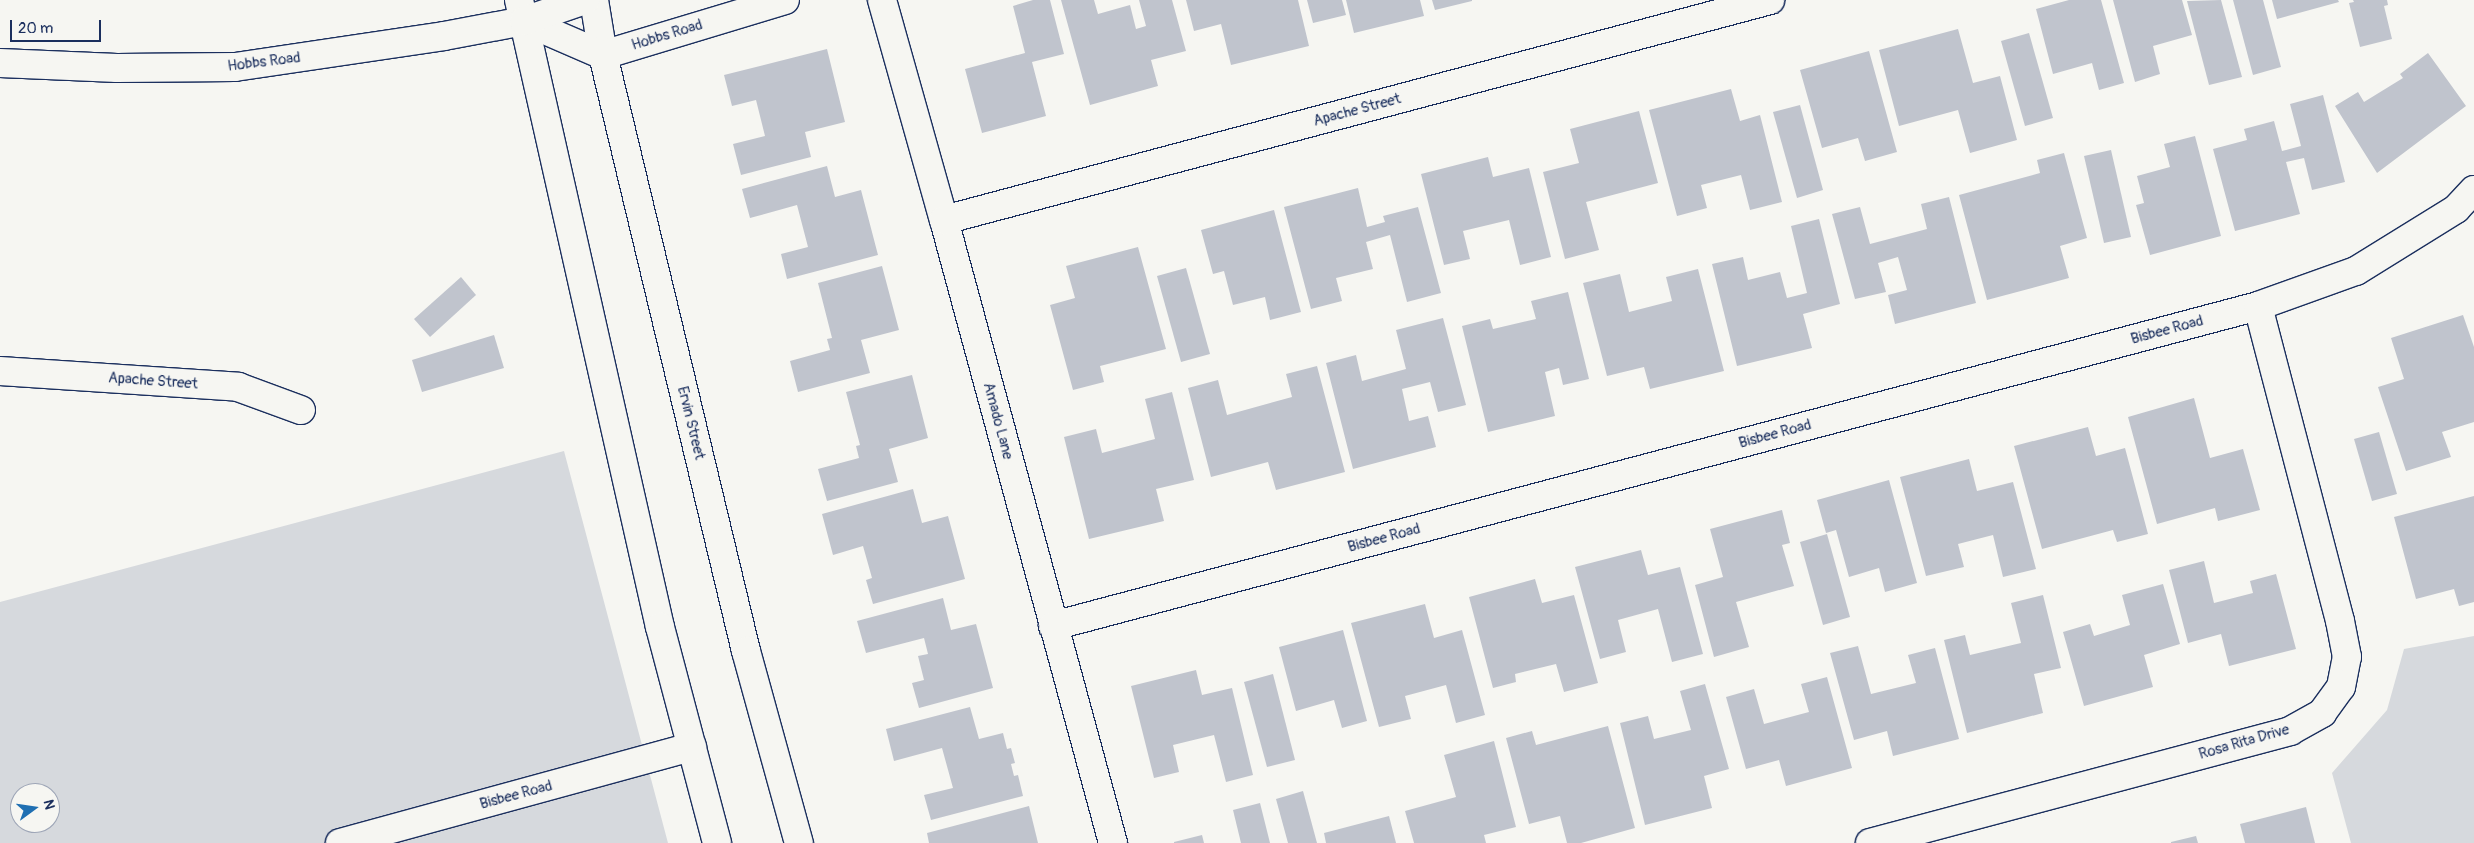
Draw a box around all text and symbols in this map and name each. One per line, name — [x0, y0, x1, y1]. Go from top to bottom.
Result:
scale bar — [12, 10, 104, 42]
street label: Hobbs Road — [629, 16, 705, 54]
text: 20 m — [18, 19, 53, 38]
street label: Hobbs Road — [227, 49, 301, 75]
street label: Apache Street — [1311, 90, 1403, 130]
street label: Bisbee Road — [2129, 312, 2205, 348]
street label: Apache Street — [108, 369, 198, 393]
street label: Amado Lane — [979, 381, 1017, 461]
street label: Ervin Street — [673, 385, 709, 461]
street label: Bisbee Road — [1737, 416, 1813, 452]
street label: Bisbee Road — [1346, 520, 1422, 556]
street label: Rosa Rita Drive — [2197, 720, 2291, 764]
street label: Bisbee Road — [478, 777, 554, 813]
north arrow — [10, 783, 60, 833]
text: N — [40, 798, 58, 811]

